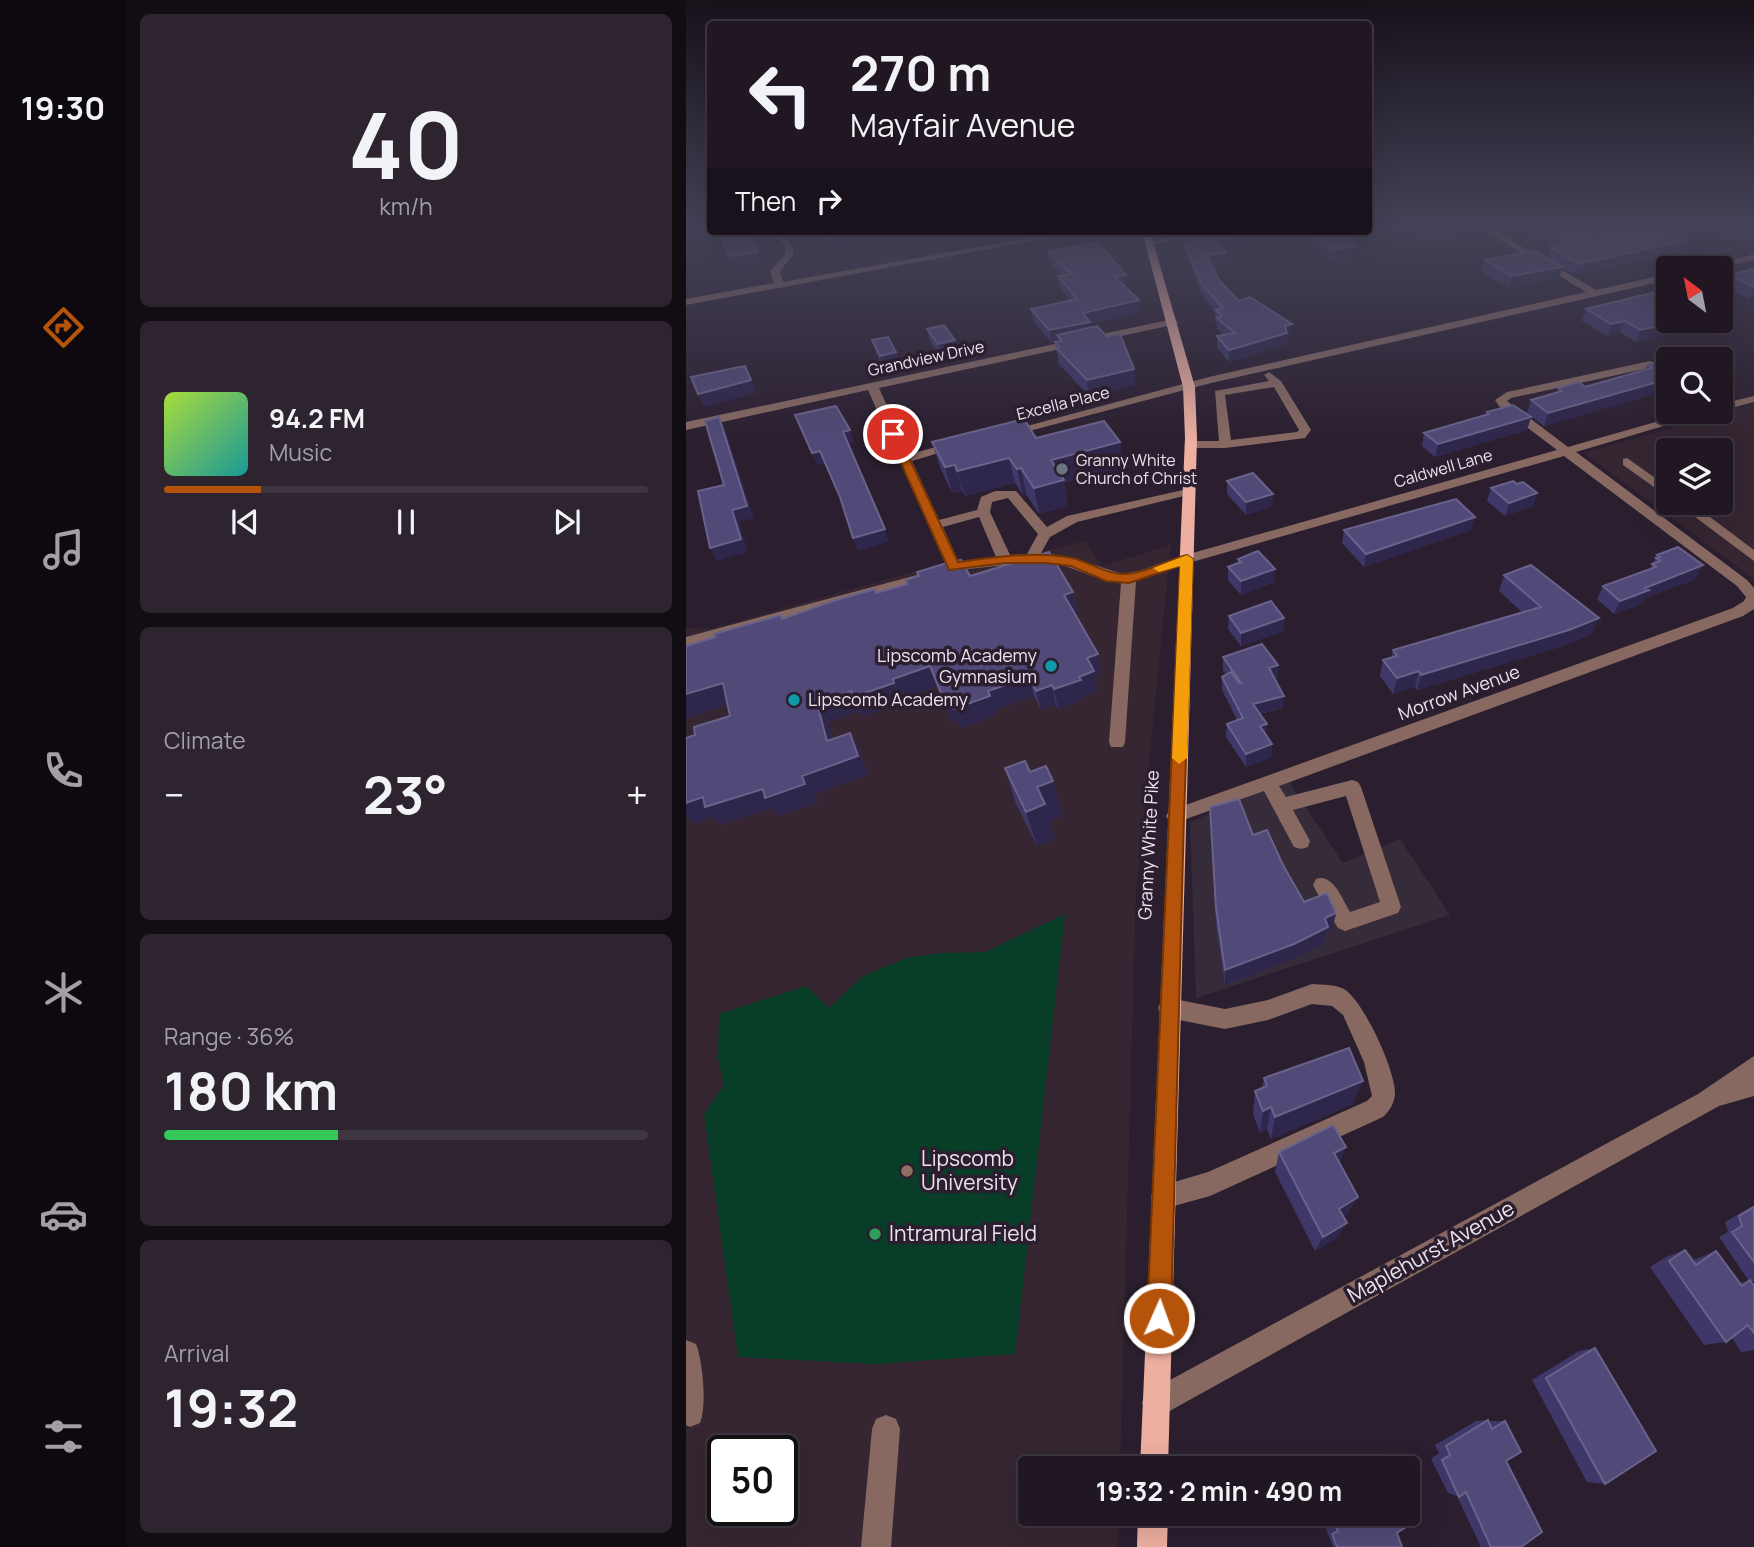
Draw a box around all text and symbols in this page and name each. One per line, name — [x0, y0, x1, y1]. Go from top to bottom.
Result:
text: 270 m — [850, 39, 991, 106]
icon: left — [735, 49, 826, 140]
text: 40 — [348, 82, 464, 206]
text: 19:30 — [21, 86, 105, 130]
text: Mayfair Avenue — [850, 103, 1075, 147]
icon: right — [810, 182, 848, 220]
text: Then — [735, 183, 796, 219]
text: km/h — [379, 190, 433, 222]
north arrow — [1656, 256, 1732, 332]
map controls — [1656, 256, 1733, 515]
icon: directions — [39, 303, 88, 352]
street label: Grandview Drive — [866, 335, 986, 381]
button: search — [1656, 347, 1733, 424]
street label: Excella Place — [1014, 381, 1112, 425]
text: 94.2 FM — [269, 400, 365, 436]
pin — [863, 404, 923, 464]
icon: arrive — [874, 415, 912, 453]
text: Music — [269, 436, 332, 468]
button: layers — [1656, 438, 1733, 515]
street label: Caldwell Lane — [1391, 443, 1495, 493]
place label: Granny White Church of Christ — [1076, 449, 1197, 489]
marker: Granny White Church of Christ — [1054, 461, 1070, 477]
icon: previous — [226, 503, 264, 541]
icon: pause — [387, 503, 425, 541]
icon: next — [548, 503, 586, 541]
icon: music — [39, 525, 88, 574]
place label: Lipscomb Academy Gymnasium — [877, 643, 1038, 688]
marker: Lipscomb Academy Gymnasium — [1043, 658, 1059, 674]
street label: Morrow Avenue — [1394, 659, 1523, 725]
place label: Lipscomb Academy — [808, 687, 968, 711]
marker: Lipscomb Academy — [786, 692, 802, 708]
text: Climate — [164, 724, 246, 756]
icon: phone — [39, 746, 88, 795]
text: 23° — [363, 759, 448, 830]
text: − — [164, 768, 185, 820]
text: + — [626, 768, 648, 820]
street label: Granny White Pike — [1132, 769, 1164, 920]
icon: climate — [39, 968, 88, 1017]
text: Range · 36% — [164, 1020, 294, 1052]
text: 180 km — [164, 1055, 338, 1126]
place label: Lipscomb University — [921, 1144, 1018, 1196]
marker: Lipscomb University — [899, 1163, 915, 1179]
icon: car — [39, 1190, 88, 1239]
street label: Maplehurst Avenue — [1342, 1194, 1519, 1309]
place label: Intramural Field — [889, 1219, 1037, 1247]
marker: Intramural Field — [867, 1226, 883, 1242]
position arrow — [1122, 1281, 1196, 1355]
text: Arrival — [164, 1337, 230, 1369]
text: 19:32 — [164, 1372, 298, 1443]
icon: filters — [39, 1412, 88, 1461]
speed limit sign: 50 — [707, 1435, 798, 1526]
text: 19:32 · 2 min · 490 m — [1096, 1473, 1342, 1509]

